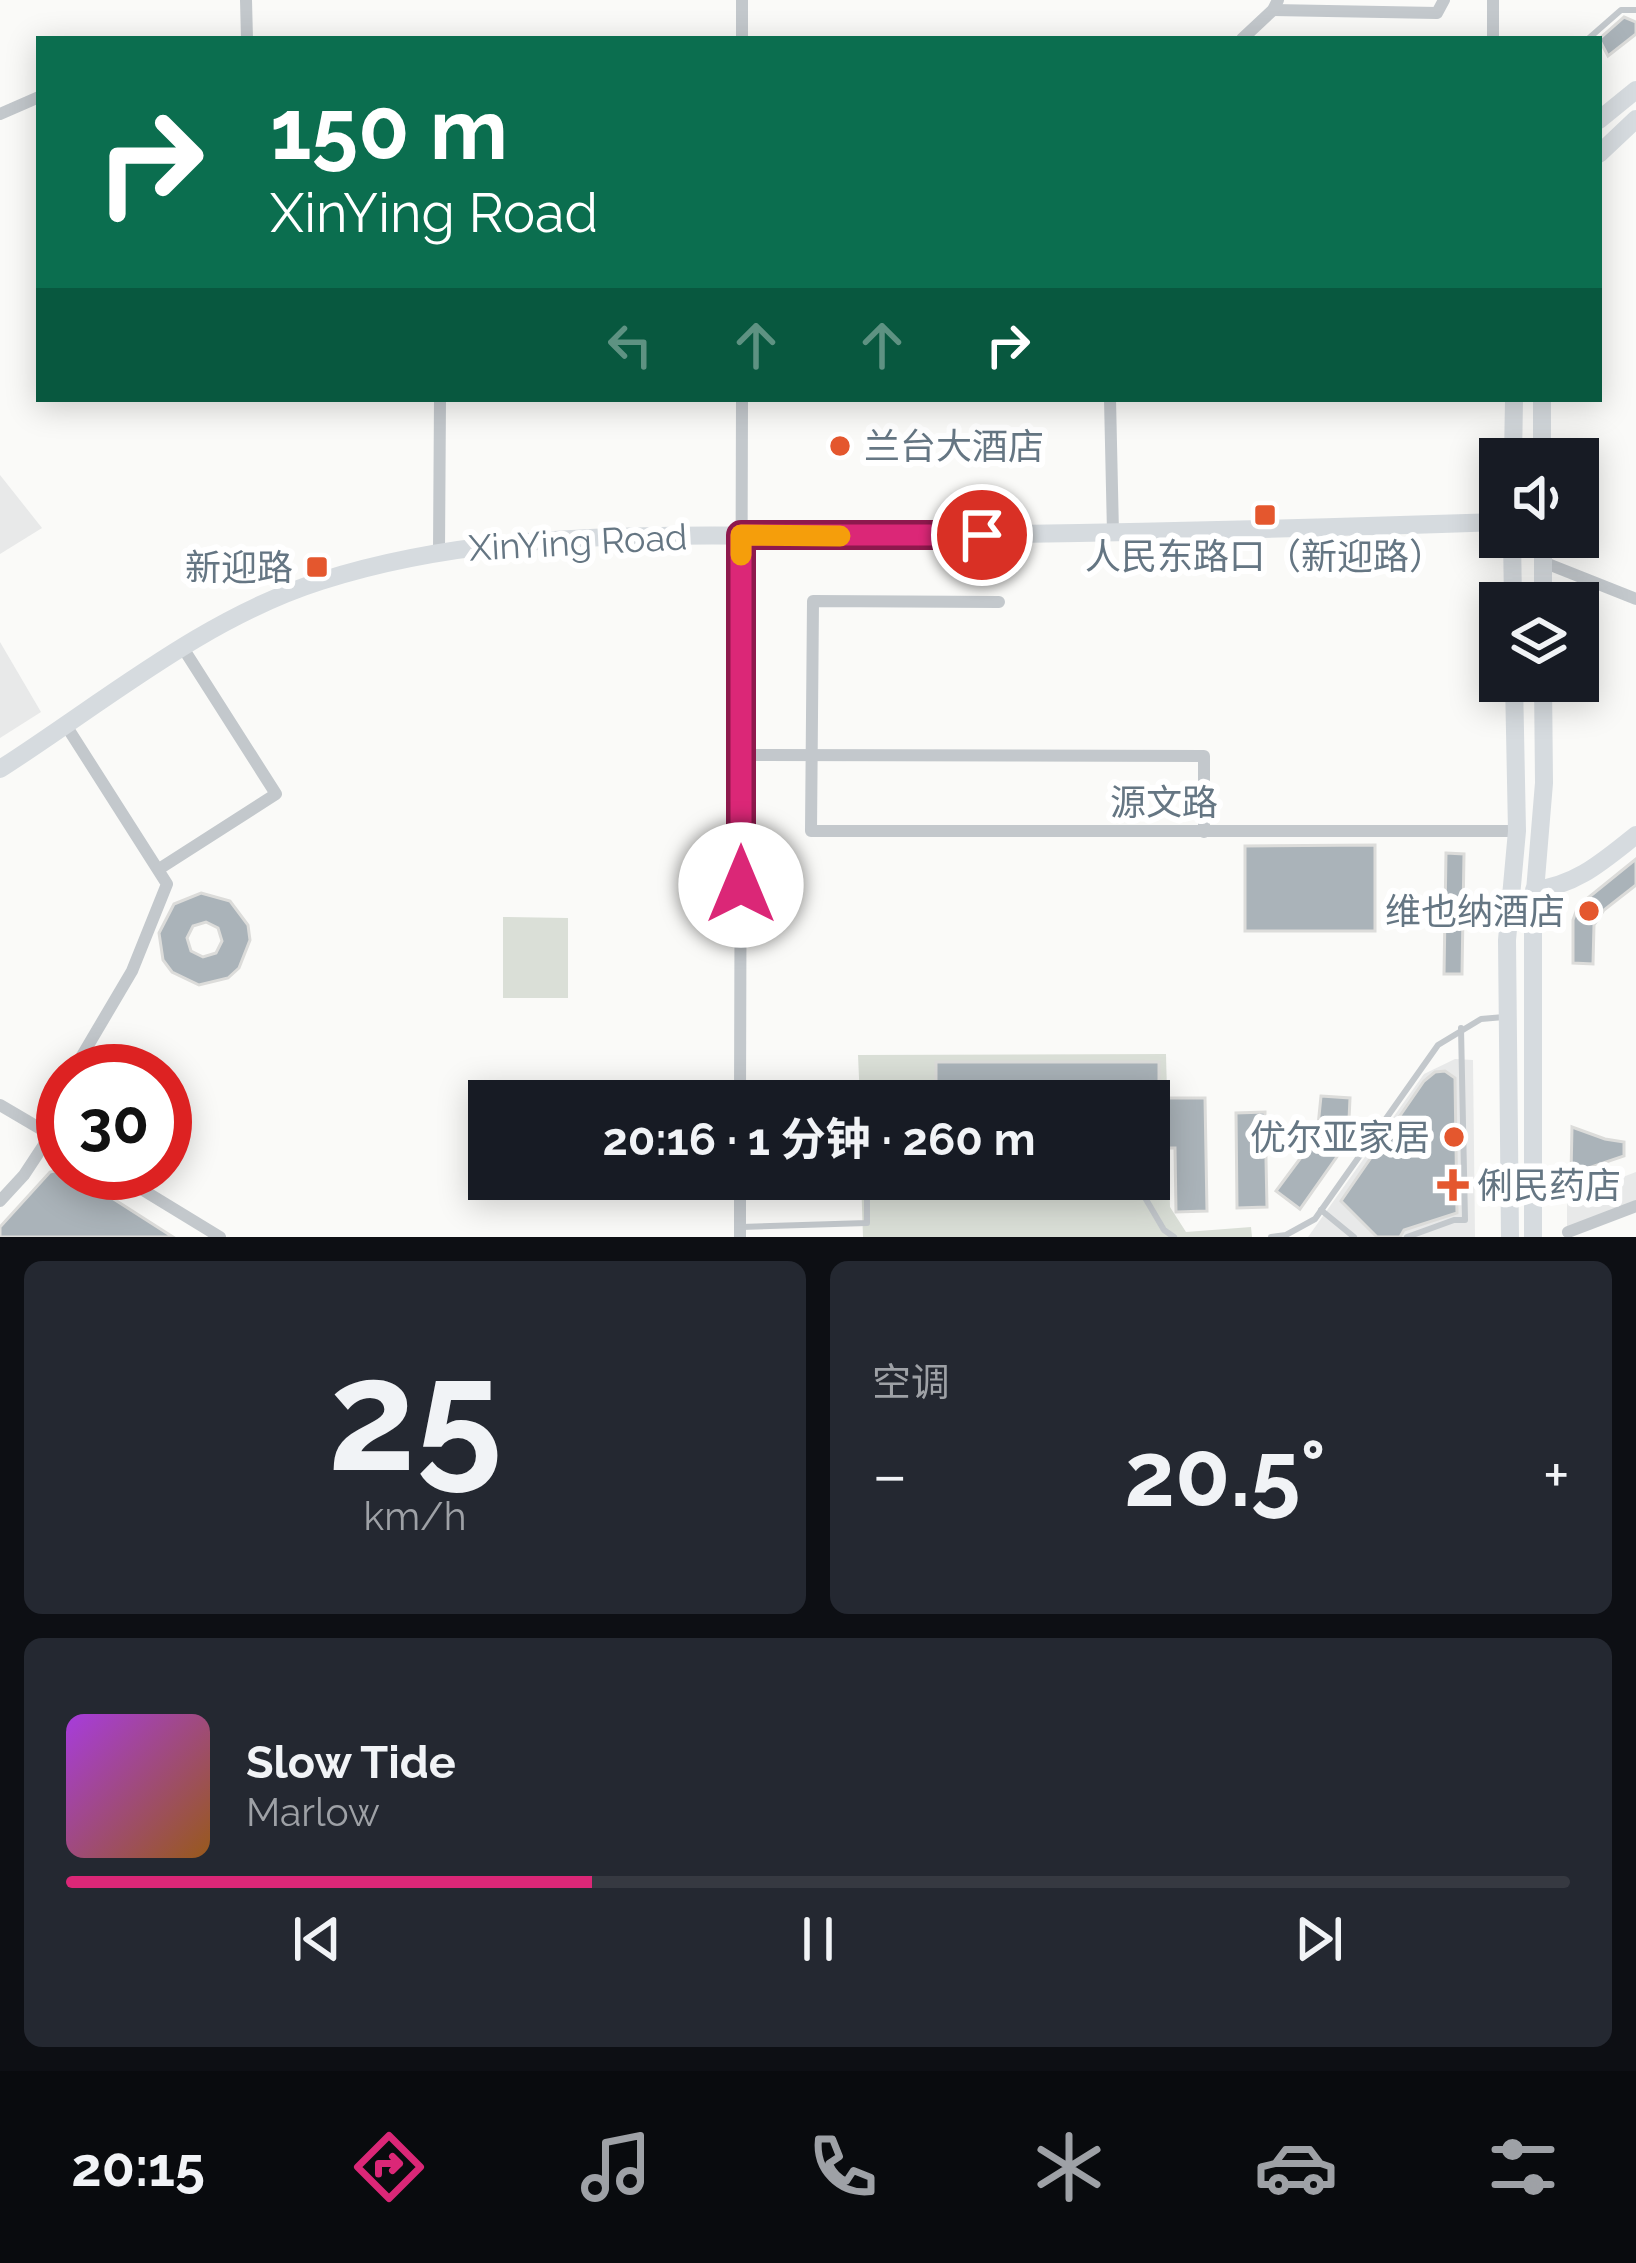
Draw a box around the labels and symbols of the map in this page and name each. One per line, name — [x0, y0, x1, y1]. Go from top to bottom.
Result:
place label: 兰台大酒店 — [864, 425, 1044, 467]
marker: 兰台大酒店 — [827, 433, 853, 459]
pin — [931, 484, 1033, 586]
marker: 人民东路口（新迎路） — [1252, 502, 1278, 528]
street label: XinYing Road — [468, 515, 688, 569]
place label: 人民东路口（新迎路） — [1085, 535, 1445, 577]
place label: 新迎路 — [185, 546, 293, 588]
marker: 新迎路 — [304, 554, 330, 580]
street label: 源文路 — [1110, 781, 1218, 823]
position arrow — [678, 822, 804, 948]
place label: 维也纳酒店 — [1385, 890, 1565, 932]
marker: 维也纳酒店 — [1576, 898, 1602, 924]
speed limit sign: 30 — [36, 1044, 192, 1200]
place label: 优尔亚家居 — [1250, 1116, 1430, 1158]
marker: 优尔亚家居 — [1441, 1124, 1467, 1150]
place label: 俐民药店 — [1477, 1164, 1621, 1206]
marker: 俐民药店 — [1440, 1172, 1466, 1198]

